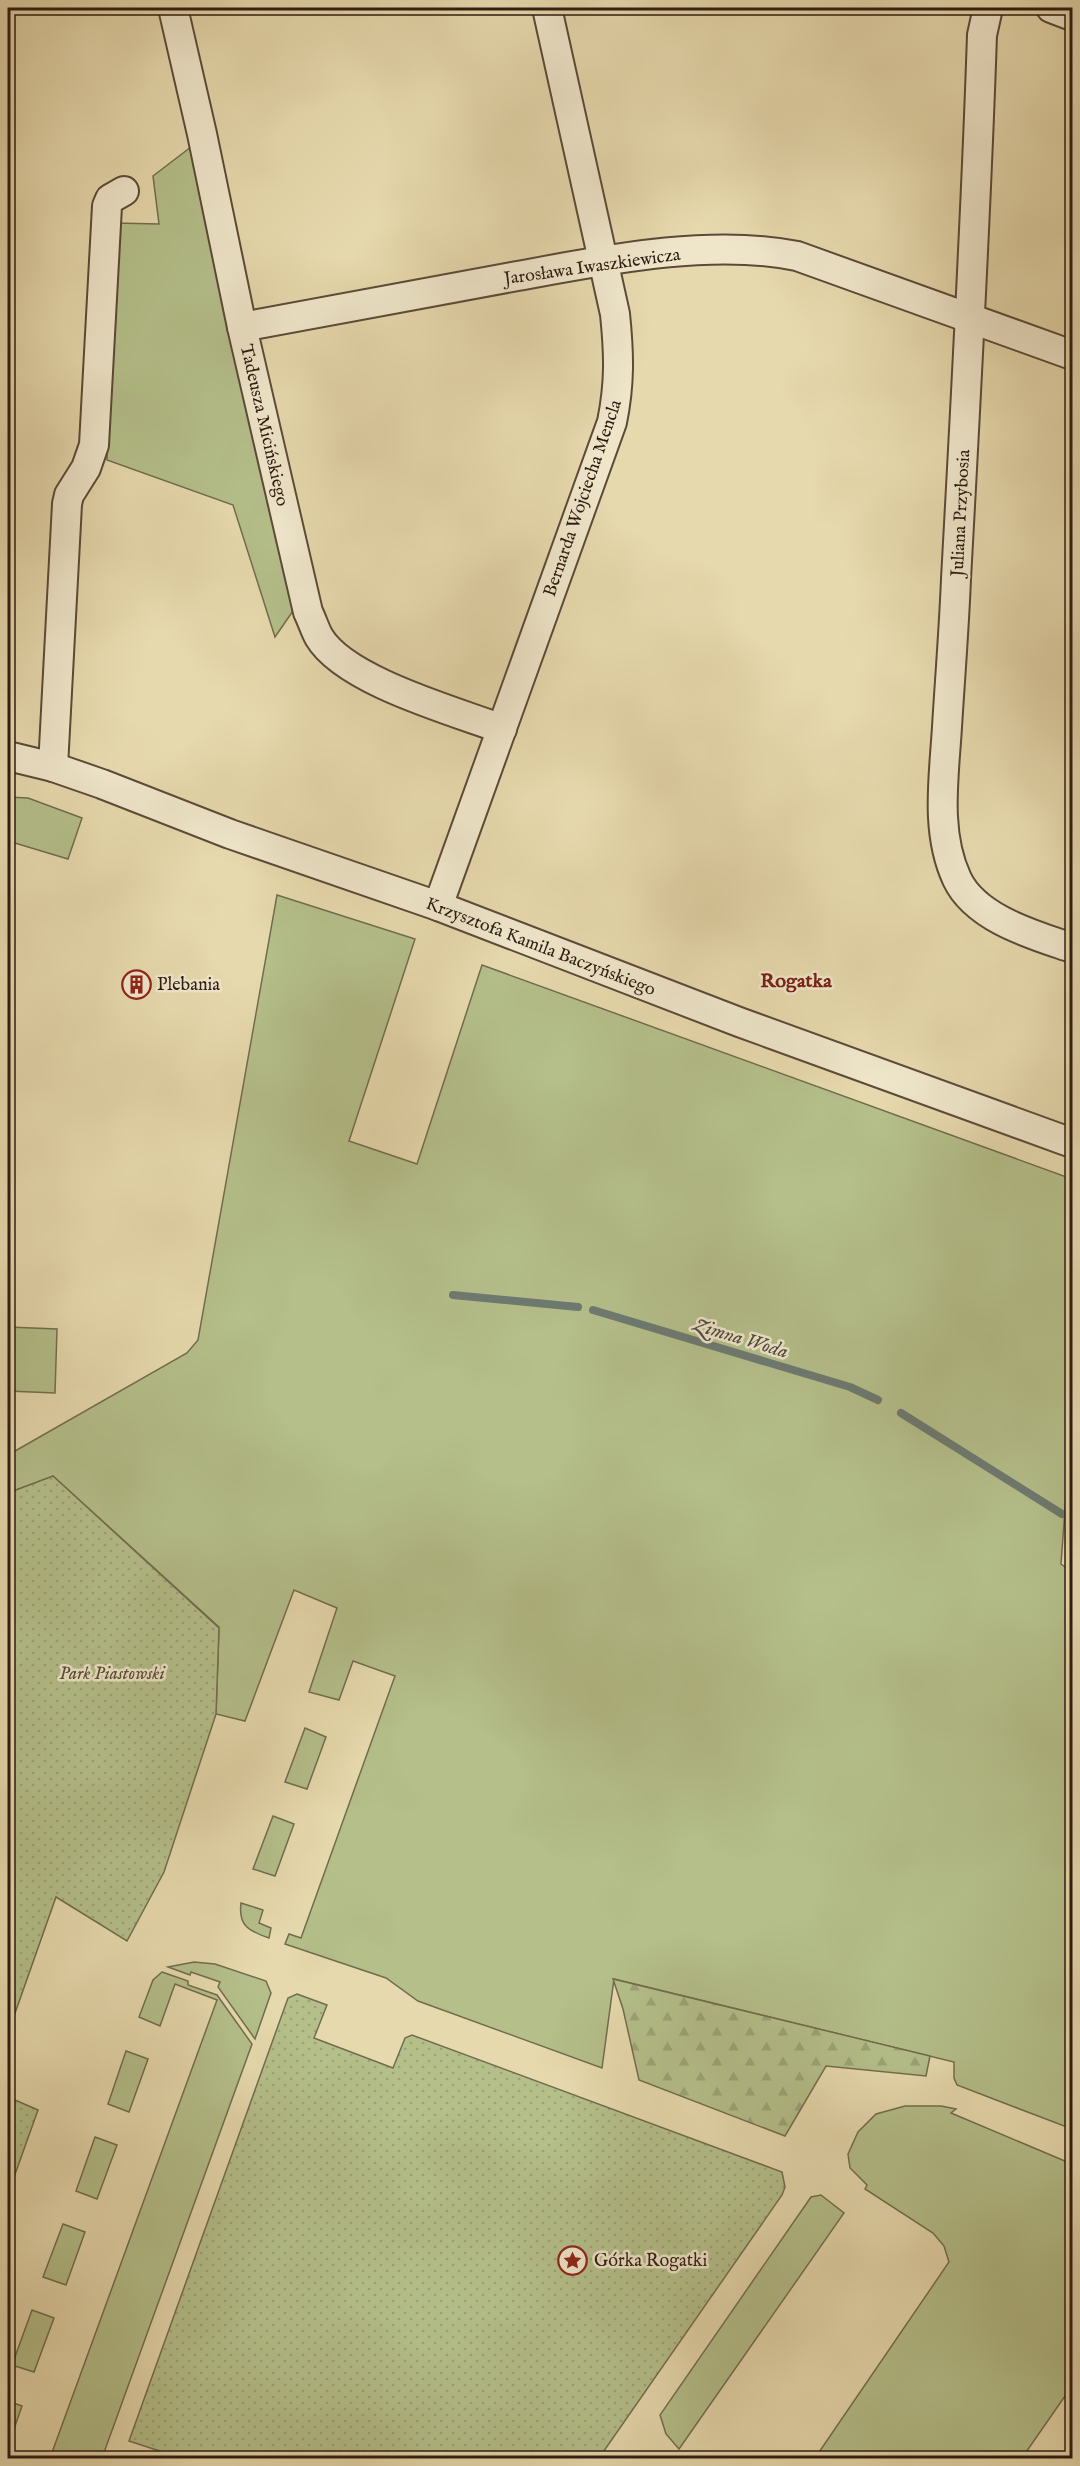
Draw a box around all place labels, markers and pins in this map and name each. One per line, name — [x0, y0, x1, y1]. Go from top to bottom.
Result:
building icon: Plebania — [120, 968, 152, 1000]
place label: Plebania — [157, 974, 220, 997]
place icon: Górka Rogatki — [557, 2244, 589, 2276]
place label: Górka Rogatki — [594, 2250, 708, 2273]

